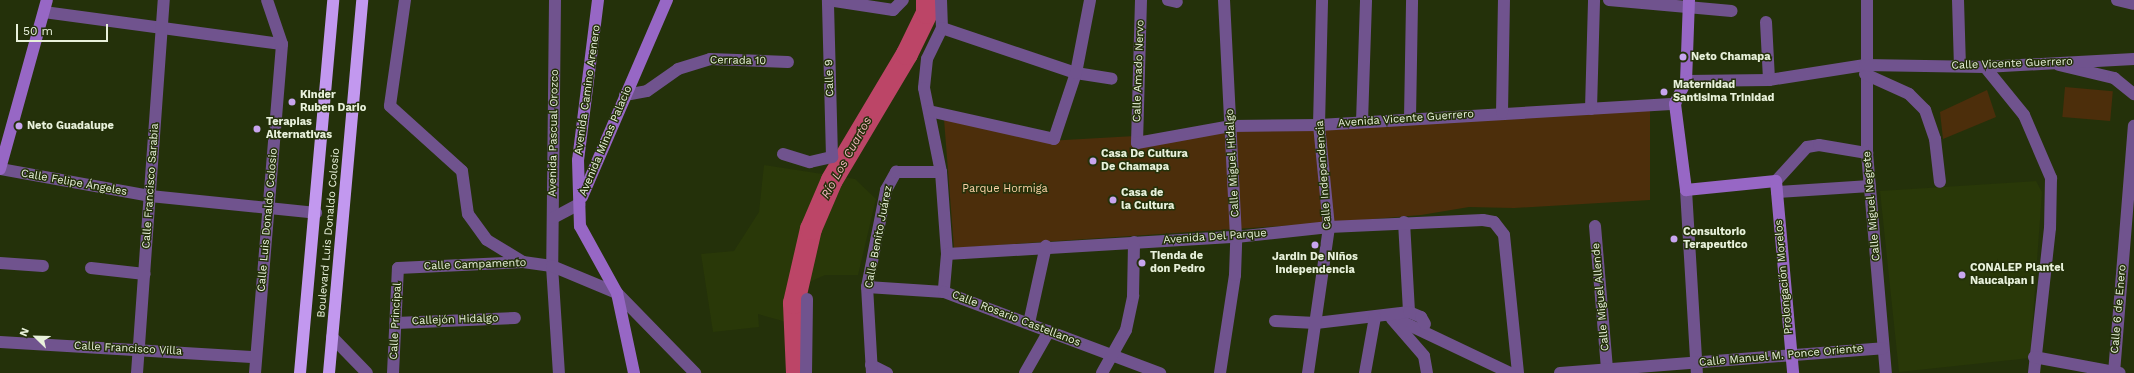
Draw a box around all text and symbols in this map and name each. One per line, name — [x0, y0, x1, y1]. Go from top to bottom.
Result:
scale bar — [18, 16, 110, 42]
street label: Calle Amado Nervo — [1131, 19, 1147, 123]
text: 50 m — [23, 24, 53, 38]
street label: Avenida Camino Arenero — [572, 24, 604, 156]
place label: Neto Chamapa — [1691, 50, 1771, 64]
marker: Neto Chamapa — [1678, 52, 1688, 62]
street label: Cerrada 10 — [709, 54, 767, 68]
street label: Calle Vicente Guerrero — [1951, 55, 2073, 73]
street label: Calle 9 — [823, 59, 837, 97]
street label: Avenida Pascual Orozco — [546, 69, 562, 197]
place label: Maternidad Santisima Trinidad — [1673, 79, 1775, 105]
street label: Avenida Minas Palacio — [577, 84, 635, 198]
marker: Maternidad Santisima Trinidad — [1658, 86, 1670, 98]
place label: Kinder Ruben Dario — [300, 89, 366, 115]
marker: Kinder Ruben Dario — [287, 97, 297, 107]
street label: Calle Miguel Hidalgo — [1224, 108, 1242, 218]
street label: Avenida Vicente Guerrero — [1337, 108, 1475, 130]
water label: Río Los Cuartos — [819, 115, 875, 201]
place label: Terapias Alternativas — [266, 116, 332, 142]
place label: Neto Guadalupe — [27, 119, 114, 133]
street label: Calle Independencia — [1314, 120, 1334, 230]
marker: Neto Guadalupe — [14, 121, 24, 131]
street label: Calle Francisco Sarabia — [140, 123, 162, 249]
marker: Terapias Alternativas — [251, 123, 263, 135]
street label: Calle Luis Donaldo Colosio — [255, 148, 281, 292]
street label: Boulevard Luis Donaldo Colosio — [315, 148, 343, 318]
place label: Casa De Cultura De Chamapa — [1101, 148, 1188, 174]
street label: Calle Miguel Negrete — [1861, 150, 1883, 262]
marker: Casa De Cultura De Chamapa — [1088, 156, 1098, 166]
street label: Calle Felipe Ángeles — [20, 167, 128, 199]
park label: Parque Hormiga — [962, 182, 1048, 196]
street label: Calle Benito Juárez — [863, 184, 895, 290]
place label: Casa de la Cultura — [1121, 187, 1175, 213]
marker: Casa de la Cultura — [1108, 195, 1118, 205]
street label: Prolongación Morelos — [1772, 219, 1796, 335]
place label: Consultorio Terapeutico — [1683, 226, 1747, 252]
street label: Avenida Del Parque — [1163, 227, 1267, 247]
marker: Consultorio Terapeutico — [1668, 233, 1680, 245]
marker: Jardin De Niños Independencia — [1310, 240, 1320, 250]
street label: Calle Miguel Allende — [1590, 242, 1612, 352]
place label: Tienda de don Pedro — [1150, 250, 1205, 276]
place label: Jardin De Niños Independencia — [1272, 251, 1358, 277]
street label: Calle Campamento — [423, 257, 527, 273]
marker: Tienda de don Pedro — [1137, 258, 1147, 268]
place label: CONALEP Plantel Naucalpan I — [1970, 262, 2064, 288]
street label: Calle 6 de Enero — [2109, 264, 2129, 354]
marker: CONALEP Plantel Naucalpan I — [1957, 270, 1967, 280]
street label: Calle Principal — [387, 282, 405, 360]
street label: Calle Rosario Castellanos — [950, 288, 1082, 350]
street label: Callejón Hidalgo — [411, 312, 499, 328]
north arrow — [16, 317, 56, 357]
text: N — [17, 326, 32, 338]
street label: Calle Francisco Villa — [73, 340, 183, 358]
street label: Calle Manuel M. Ponce Oriente — [1698, 342, 1864, 370]

